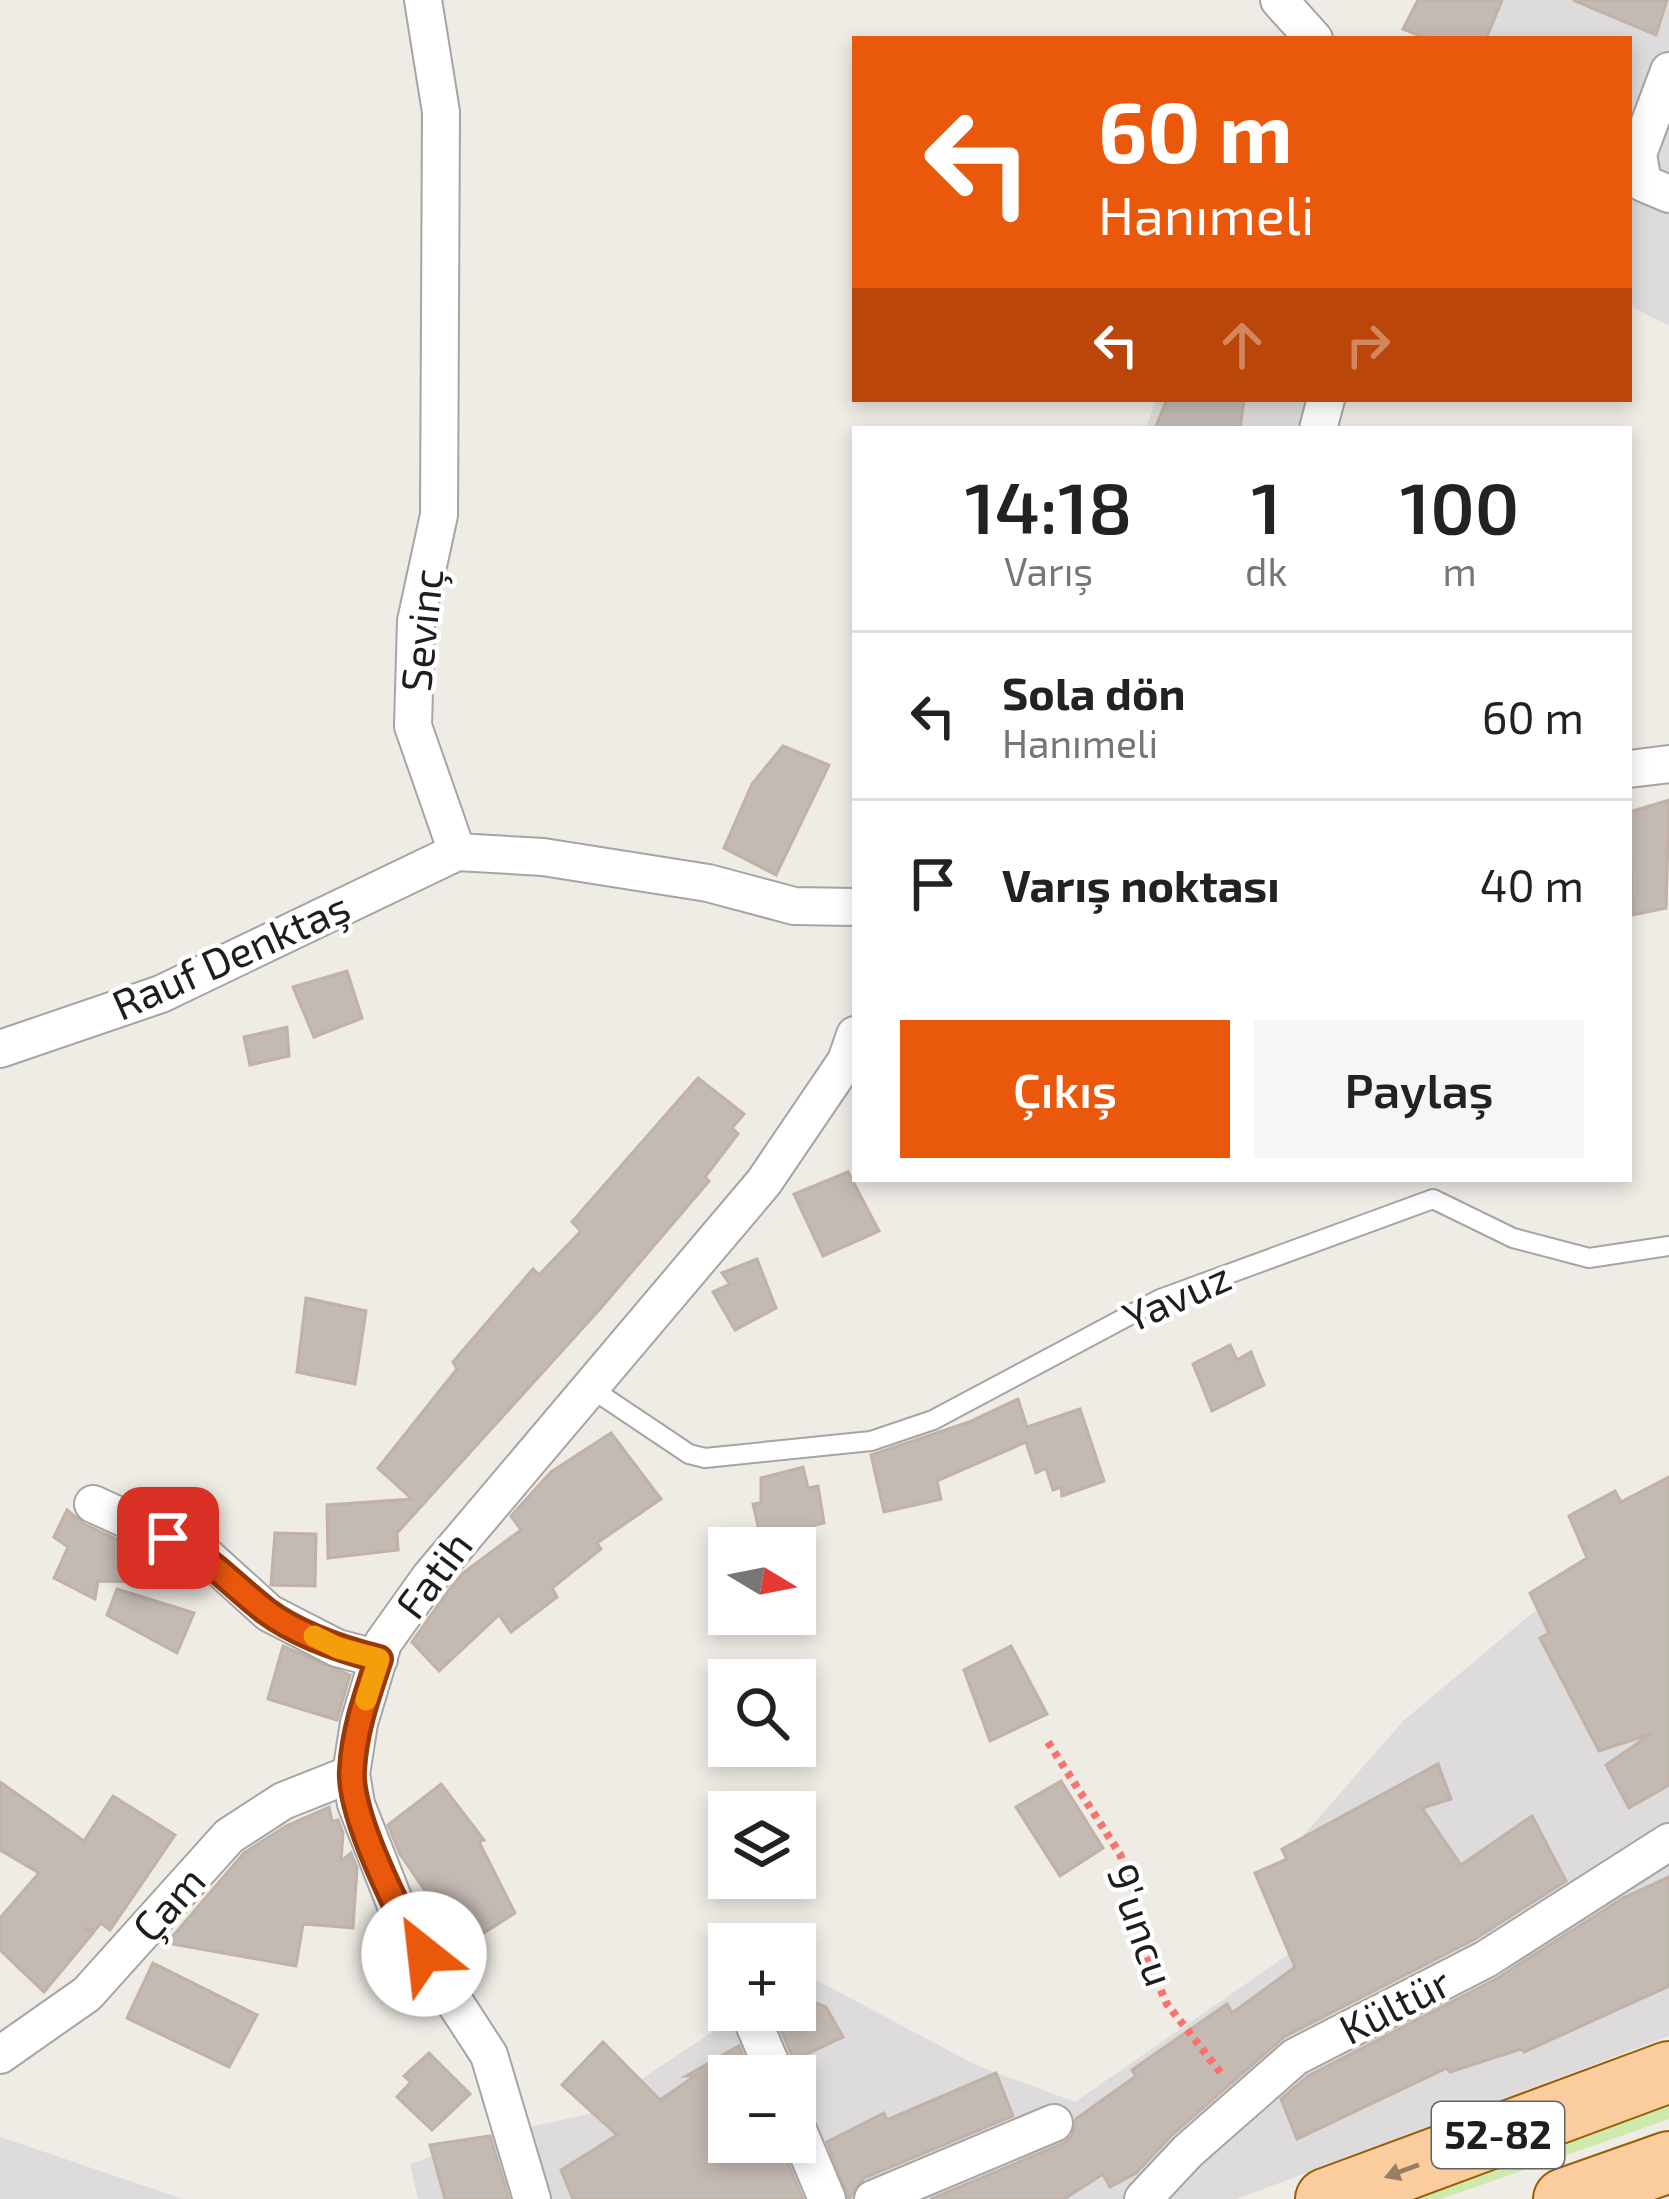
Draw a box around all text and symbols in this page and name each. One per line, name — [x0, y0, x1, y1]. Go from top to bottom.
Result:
text: 60 m — [1098, 79, 1293, 180]
icon: left — [900, 84, 1056, 240]
text: Hanımeli — [1098, 181, 1314, 246]
icon: left — [1083, 312, 1149, 378]
icon: ahead — [1209, 312, 1275, 378]
icon: right — [1335, 312, 1401, 378]
text: 14:18 — [965, 462, 1132, 548]
text: 1 — [1251, 462, 1281, 548]
text: 100 — [1400, 462, 1519, 548]
text: Varış — [1004, 547, 1093, 594]
text: dk — [1245, 547, 1287, 594]
text: m — [1443, 547, 1477, 594]
street label: Sevinç — [389, 566, 454, 694]
text: Sola dön — [1002, 665, 1186, 719]
icon: left — [900, 683, 966, 749]
text: 60 m — [1482, 689, 1584, 743]
text: Hanımeli — [1002, 719, 1158, 766]
icon: arrive — [900, 851, 966, 917]
text: Varış noktası — [1002, 857, 1280, 911]
text: 40 m — [1480, 857, 1584, 911]
street label: Rauf Denktaş — [104, 880, 358, 1031]
button: Çıkış — [900, 1020, 1230, 1158]
button: Paylaş — [1254, 1020, 1584, 1158]
street label: Yavuz — [1115, 1250, 1238, 1341]
pin — [117, 1487, 219, 1589]
icon: arrive — [135, 1505, 201, 1571]
street label: Fatih — [384, 1521, 481, 1627]
north arrow — [708, 1527, 816, 1635]
map controls — [708, 1527, 816, 2163]
button: search — [708, 1659, 816, 1767]
button: layers — [708, 1791, 816, 1899]
street label: Çam — [121, 1855, 216, 1953]
street label: 9'uncu — [1099, 1857, 1187, 1992]
position arrow — [361, 1891, 487, 2017]
button: + — [708, 1923, 816, 2031]
street label: Kültür — [1330, 1955, 1458, 2053]
button: − — [708, 2055, 816, 2163]
road number: 52-82 — [1432, 2102, 1564, 2168]
one-way arrow — [1383, 2163, 1419, 2181]

